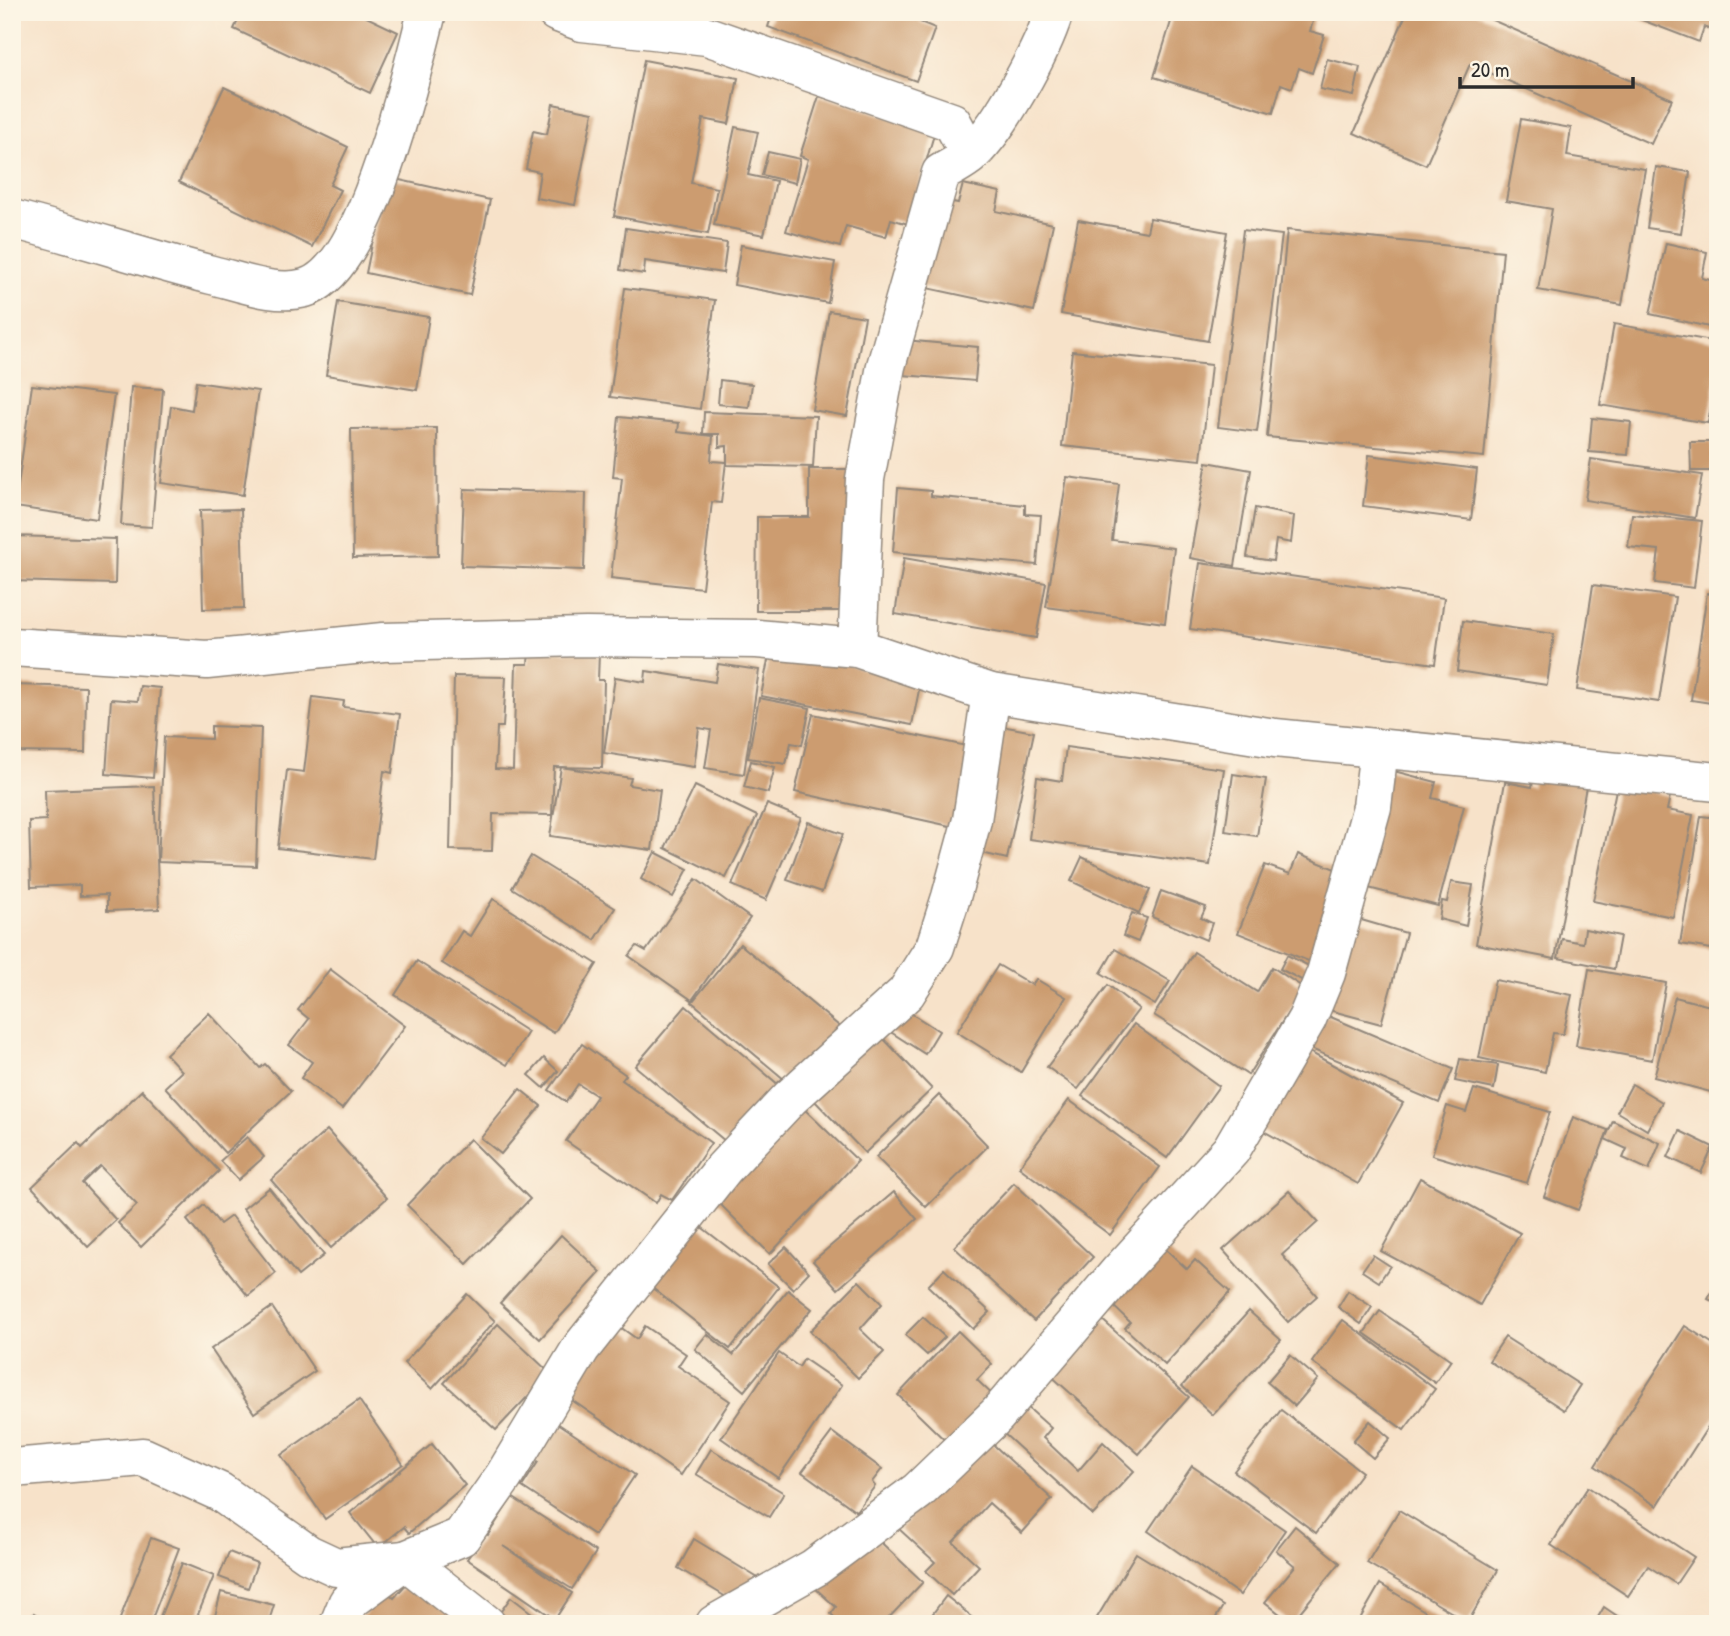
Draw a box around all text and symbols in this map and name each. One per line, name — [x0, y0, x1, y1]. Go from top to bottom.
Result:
scale bar — [1460, 46, 1634, 90]
text: 20 m — [1471, 55, 1509, 84]

